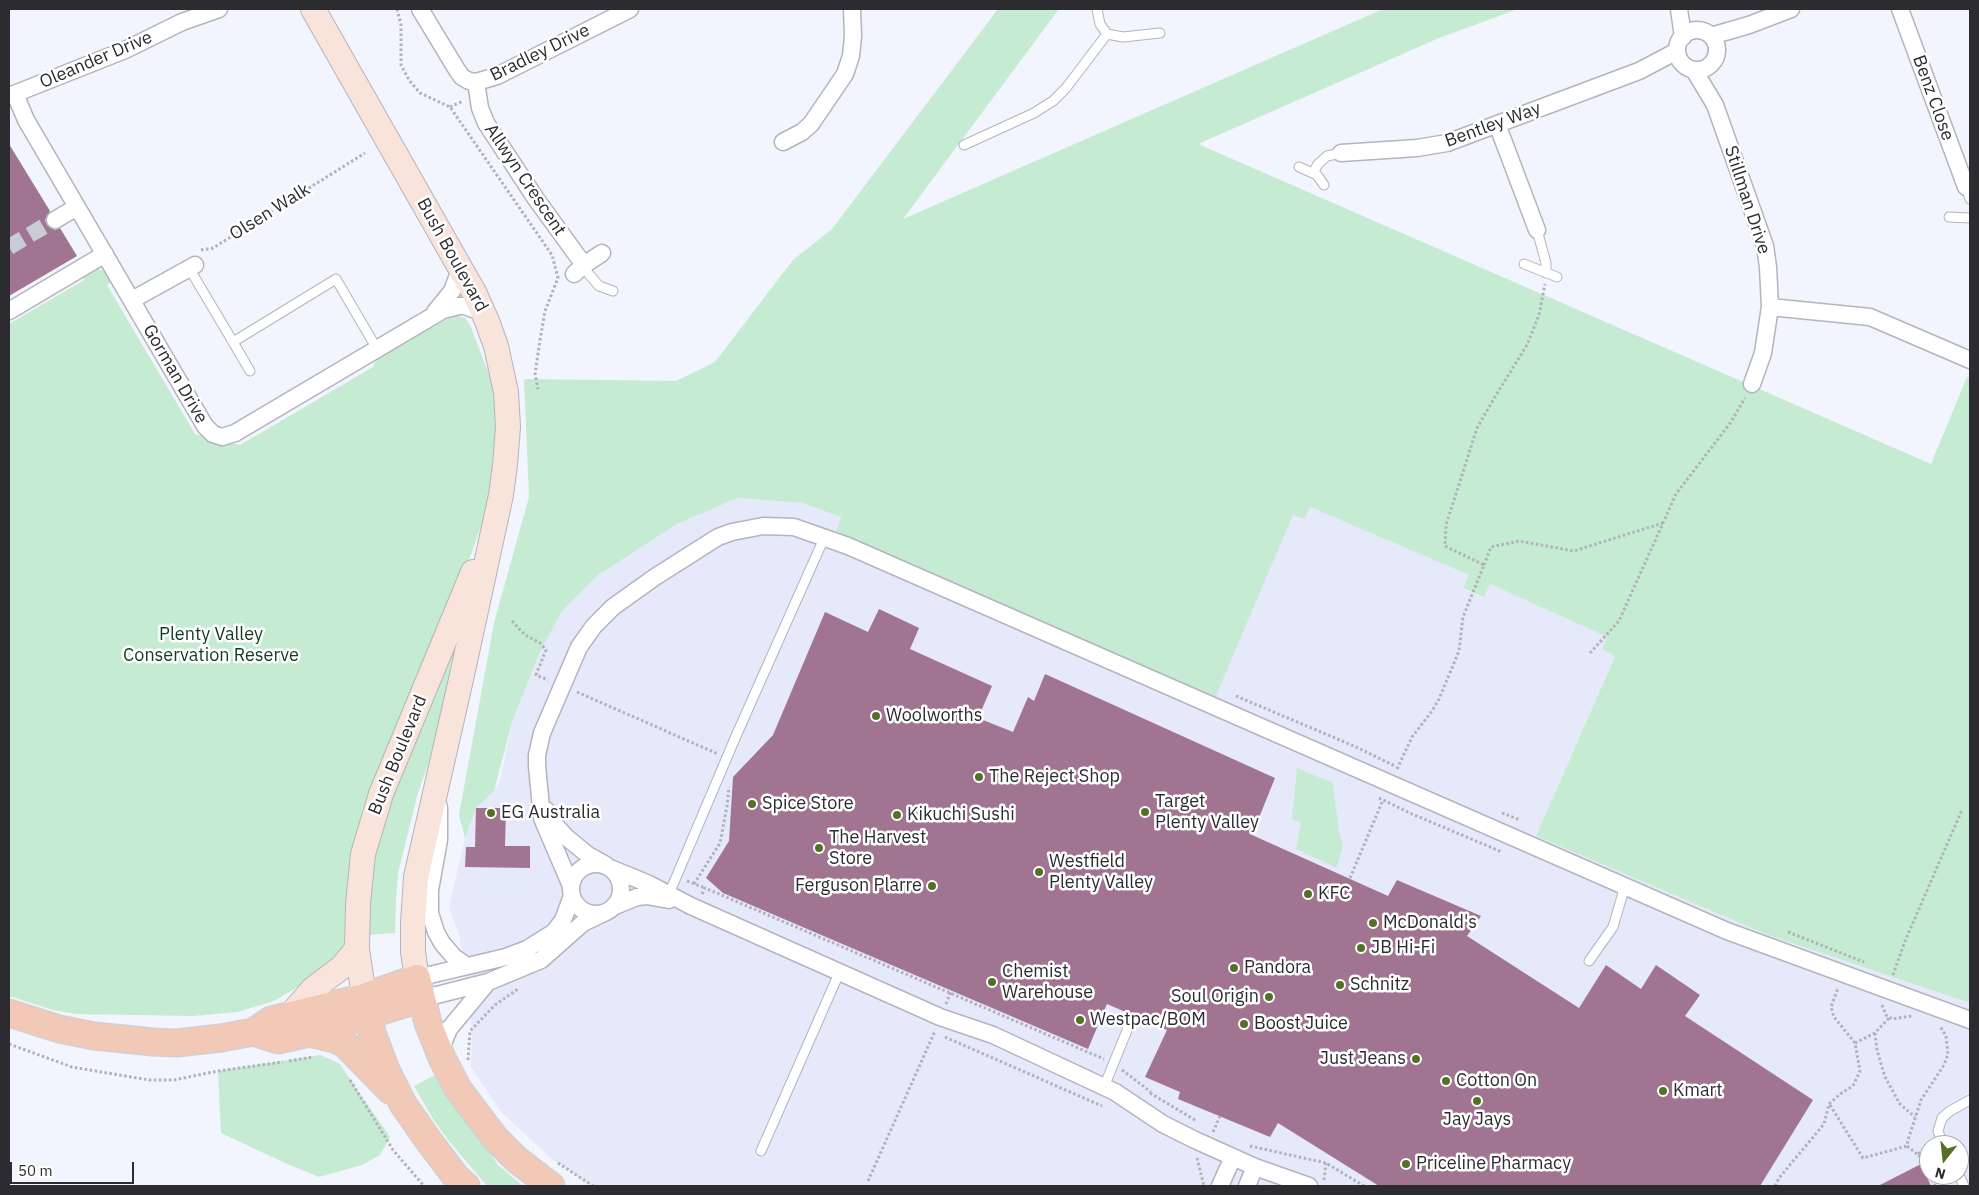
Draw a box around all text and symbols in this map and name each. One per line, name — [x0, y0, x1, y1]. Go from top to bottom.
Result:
street label: Bradley Drive — [487, 20, 593, 86]
street label: Oleander Drive — [36, 27, 156, 93]
street label: Benz Close — [1908, 52, 1958, 144]
street label: Bentley Way — [1442, 98, 1544, 152]
street label: Allwyn Crescent — [480, 120, 570, 240]
street label: Stillman Drive — [1719, 143, 1775, 257]
street label: Olsen Walk — [226, 179, 314, 245]
street label: Bush Boulevard — [412, 194, 492, 316]
street label: Gorman Drive — [138, 321, 212, 427]
park label: Plenty Valley Conservation Reserve — [123, 624, 299, 666]
street label: Bush Boulevard — [364, 692, 432, 818]
place label: Woolworths — [886, 705, 983, 727]
marker: Woolworths — [870, 710, 882, 722]
place label: The Reject Shop — [989, 766, 1120, 788]
marker: The Reject Shop — [973, 771, 985, 783]
place label: Target Plenty Valley — [1155, 791, 1259, 834]
place label: Spice Store — [762, 793, 854, 815]
marker: Spice Store — [746, 798, 758, 810]
place label: EG Australia — [501, 802, 600, 824]
place label: Kikuchi Sushi — [907, 804, 1015, 826]
marker: Target Plenty Valley — [1139, 806, 1151, 818]
marker: EG Australia — [485, 807, 497, 819]
marker: Kikuchi Sushi — [891, 809, 903, 821]
place label: The Harvest Store — [829, 827, 926, 870]
marker: The Harvest Store — [813, 842, 825, 854]
place label: Westfield Plenty Valley — [1049, 851, 1153, 894]
marker: Westfield Plenty Valley — [1033, 866, 1045, 878]
place label: Ferguson Plarre — [795, 875, 922, 897]
marker: Ferguson Plarre — [926, 880, 938, 892]
place label: KFC — [1318, 883, 1350, 905]
marker: KFC — [1302, 888, 1314, 900]
place label: McDonald's — [1383, 912, 1477, 934]
marker: McDonald's — [1367, 917, 1379, 929]
place label: JB Hi-Fi — [1371, 937, 1435, 959]
marker: JB Hi-Fi — [1355, 942, 1367, 954]
place label: Pandora — [1244, 957, 1311, 979]
place label: Chemist Warehouse — [1002, 961, 1093, 1004]
marker: Pandora — [1228, 962, 1240, 974]
place label: Schnitz — [1350, 974, 1409, 996]
marker: Chemist Warehouse — [986, 976, 998, 988]
marker: Schnitz — [1334, 979, 1346, 991]
place label: Soul Origin — [1171, 986, 1259, 1008]
marker: Soul Origin — [1263, 991, 1275, 1003]
place label: Westpac/BOM — [1090, 1009, 1206, 1031]
place label: Boost Juice — [1254, 1013, 1348, 1035]
marker: Westpac/BOM — [1074, 1014, 1086, 1026]
marker: Boost Juice — [1238, 1018, 1250, 1030]
place label: Just Jeans — [1320, 1048, 1406, 1070]
marker: Just Jeans — [1410, 1053, 1422, 1065]
place label: Cotton On — [1456, 1070, 1537, 1092]
marker: Cotton On — [1440, 1075, 1452, 1087]
place label: Kmart — [1673, 1080, 1723, 1102]
marker: Kmart — [1657, 1085, 1669, 1097]
marker: Jay Jays — [1471, 1095, 1483, 1107]
place label: Jay Jays — [1443, 1109, 1511, 1131]
north arrow — [1919, 1135, 1969, 1185]
scale bar — [12, 1152, 136, 1184]
place label: Priceline Pharmacy — [1416, 1153, 1571, 1175]
marker: Priceline Pharmacy — [1400, 1158, 1412, 1170]
text: 50 m — [18, 1161, 53, 1180]
text: N — [1933, 1163, 1948, 1184]

